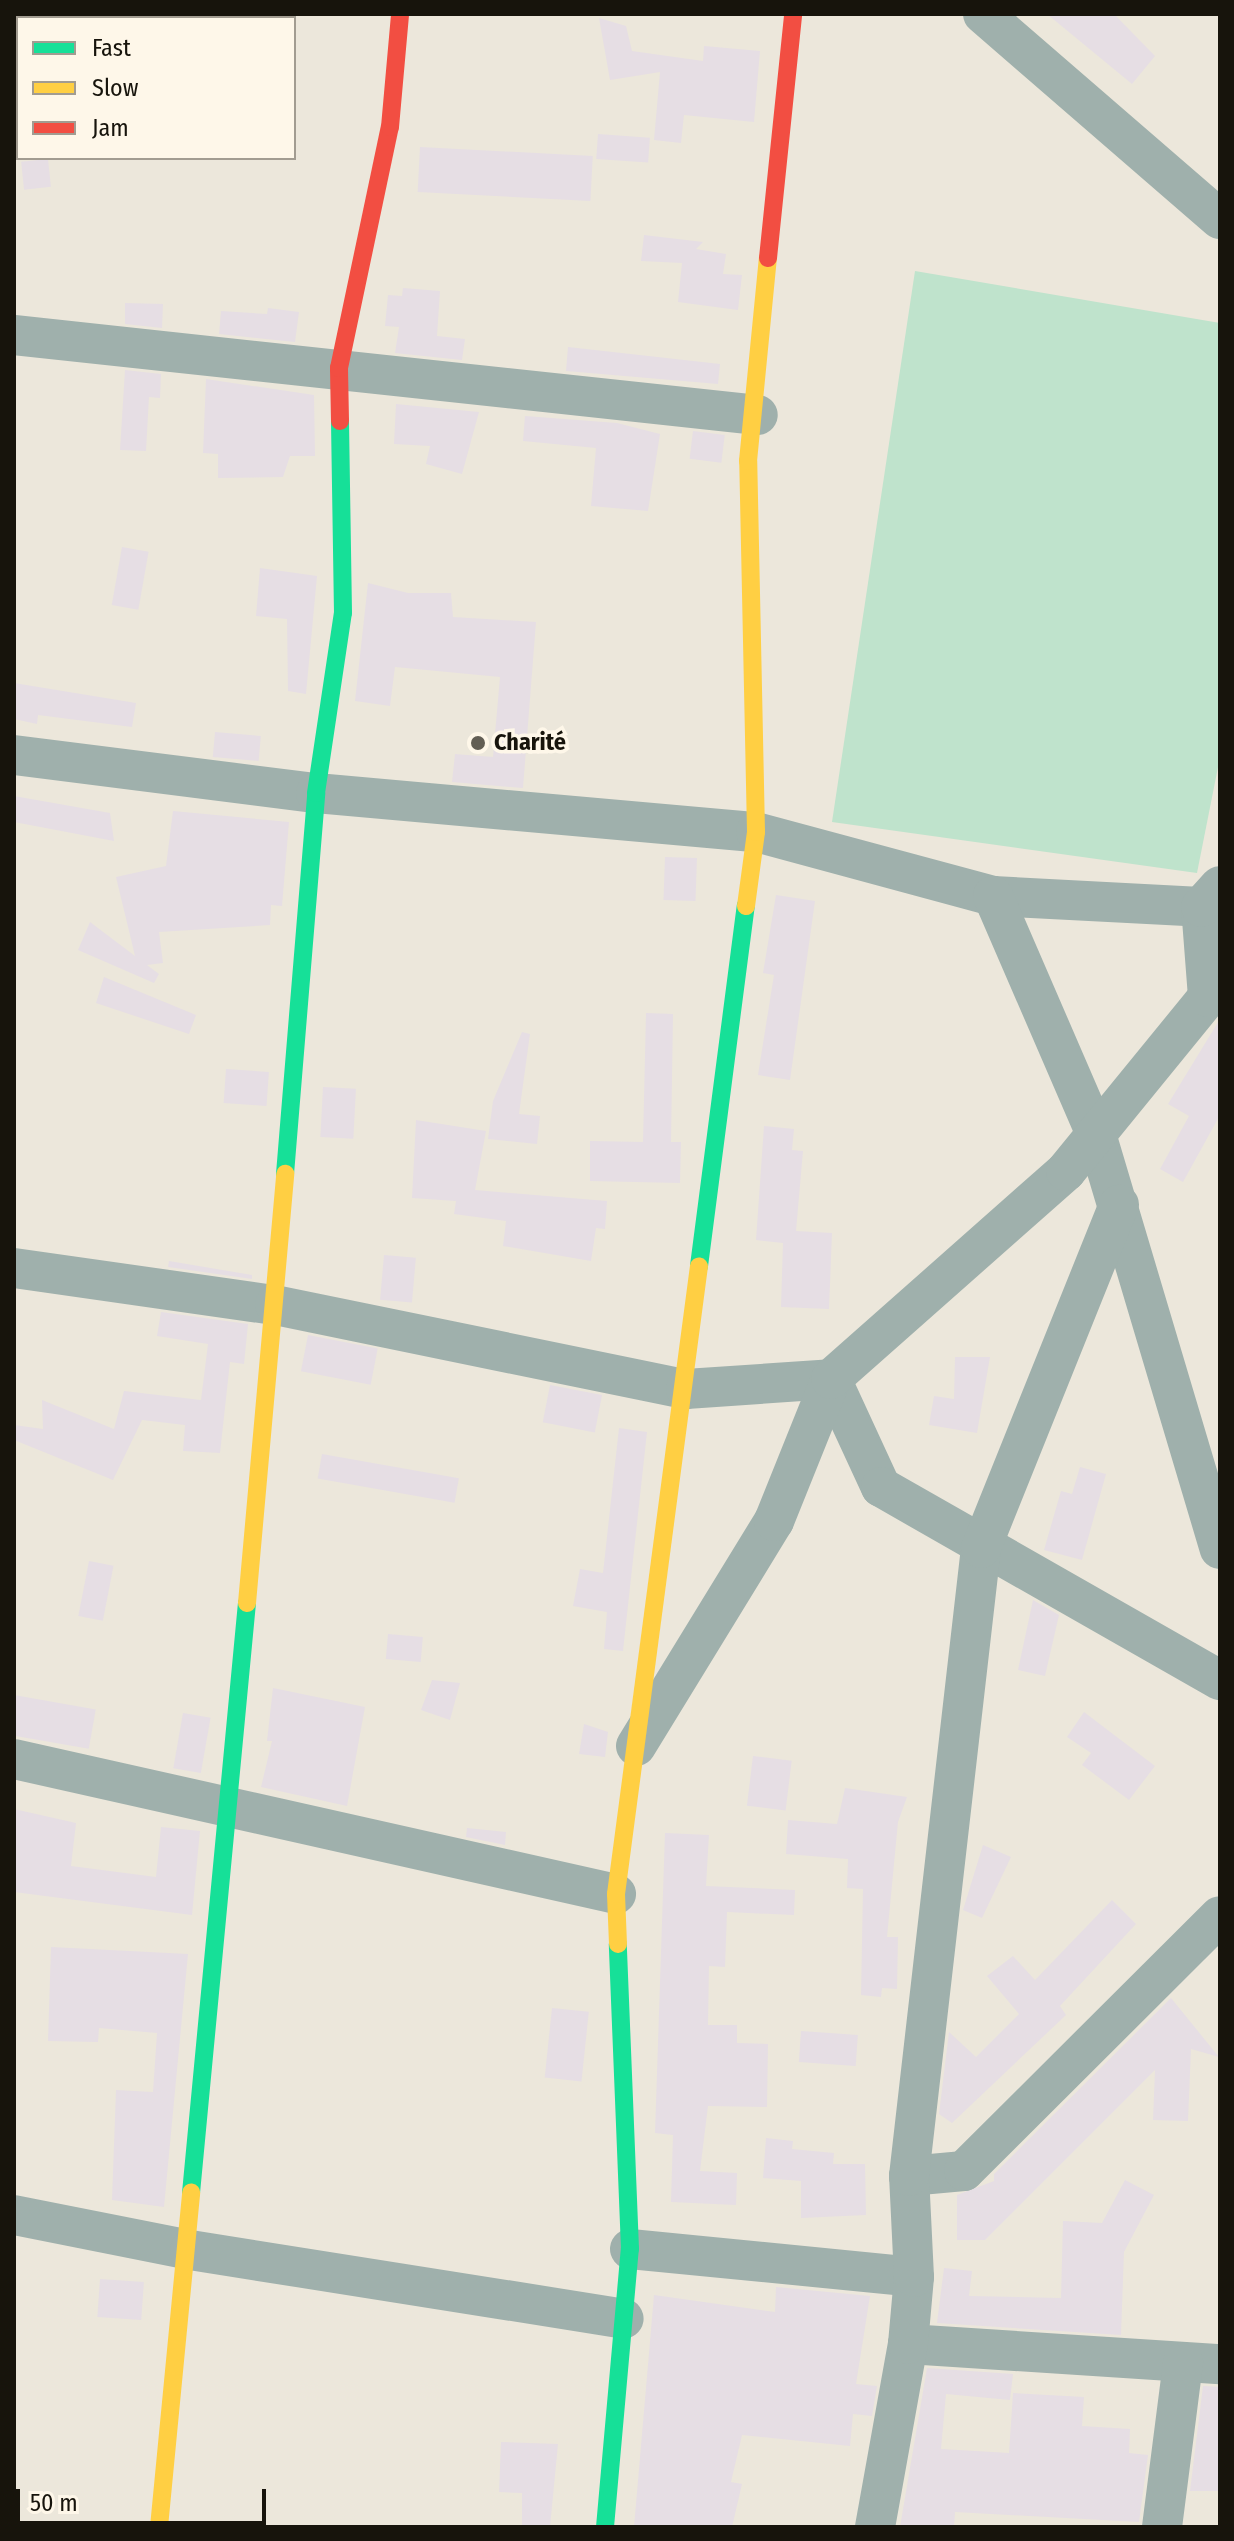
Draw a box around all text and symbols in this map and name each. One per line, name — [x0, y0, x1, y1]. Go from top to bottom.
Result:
legend — [16, 16, 296, 160]
text: Fast — [92, 34, 131, 62]
text: Slow — [92, 74, 138, 102]
text: Jam — [92, 114, 129, 142]
place label: Charité — [494, 729, 566, 757]
marker: Charité — [469, 734, 487, 752]
scale bar — [20, 2473, 270, 2523]
text: 50 m — [30, 2489, 78, 2517]

